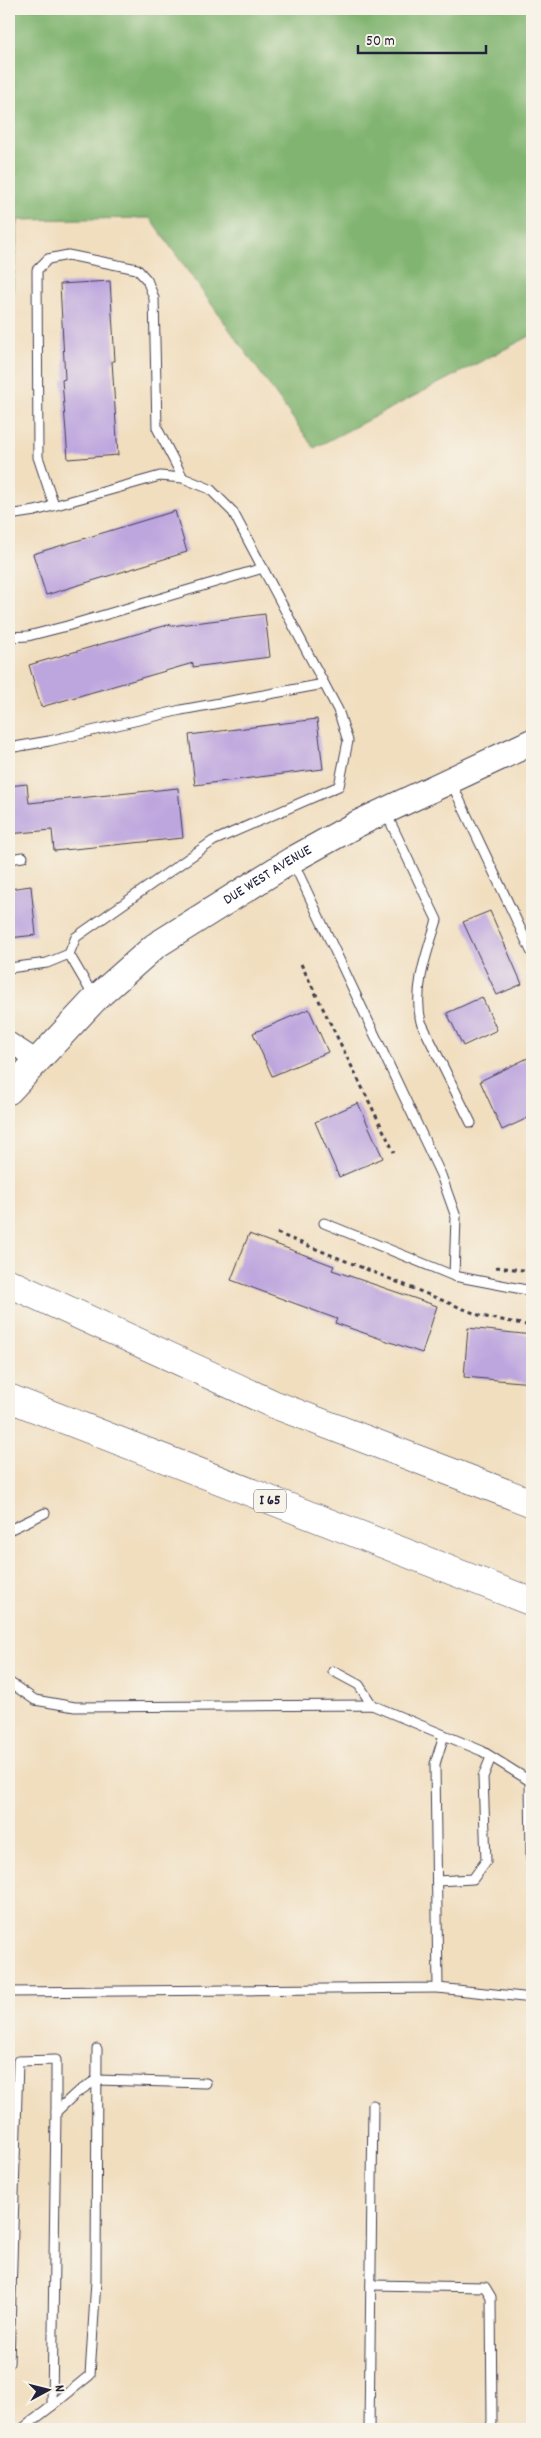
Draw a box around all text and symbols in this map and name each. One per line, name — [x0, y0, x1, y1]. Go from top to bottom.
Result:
scale bar — [358, 22, 486, 54]
text: 50 m — [366, 31, 395, 53]
street label: DUE WEST AVENUE — [219, 840, 316, 911]
road number: I 65 — [254, 1490, 286, 1512]
north arrow — [22, 2366, 72, 2416]
text: N — [49, 2384, 69, 2393]

